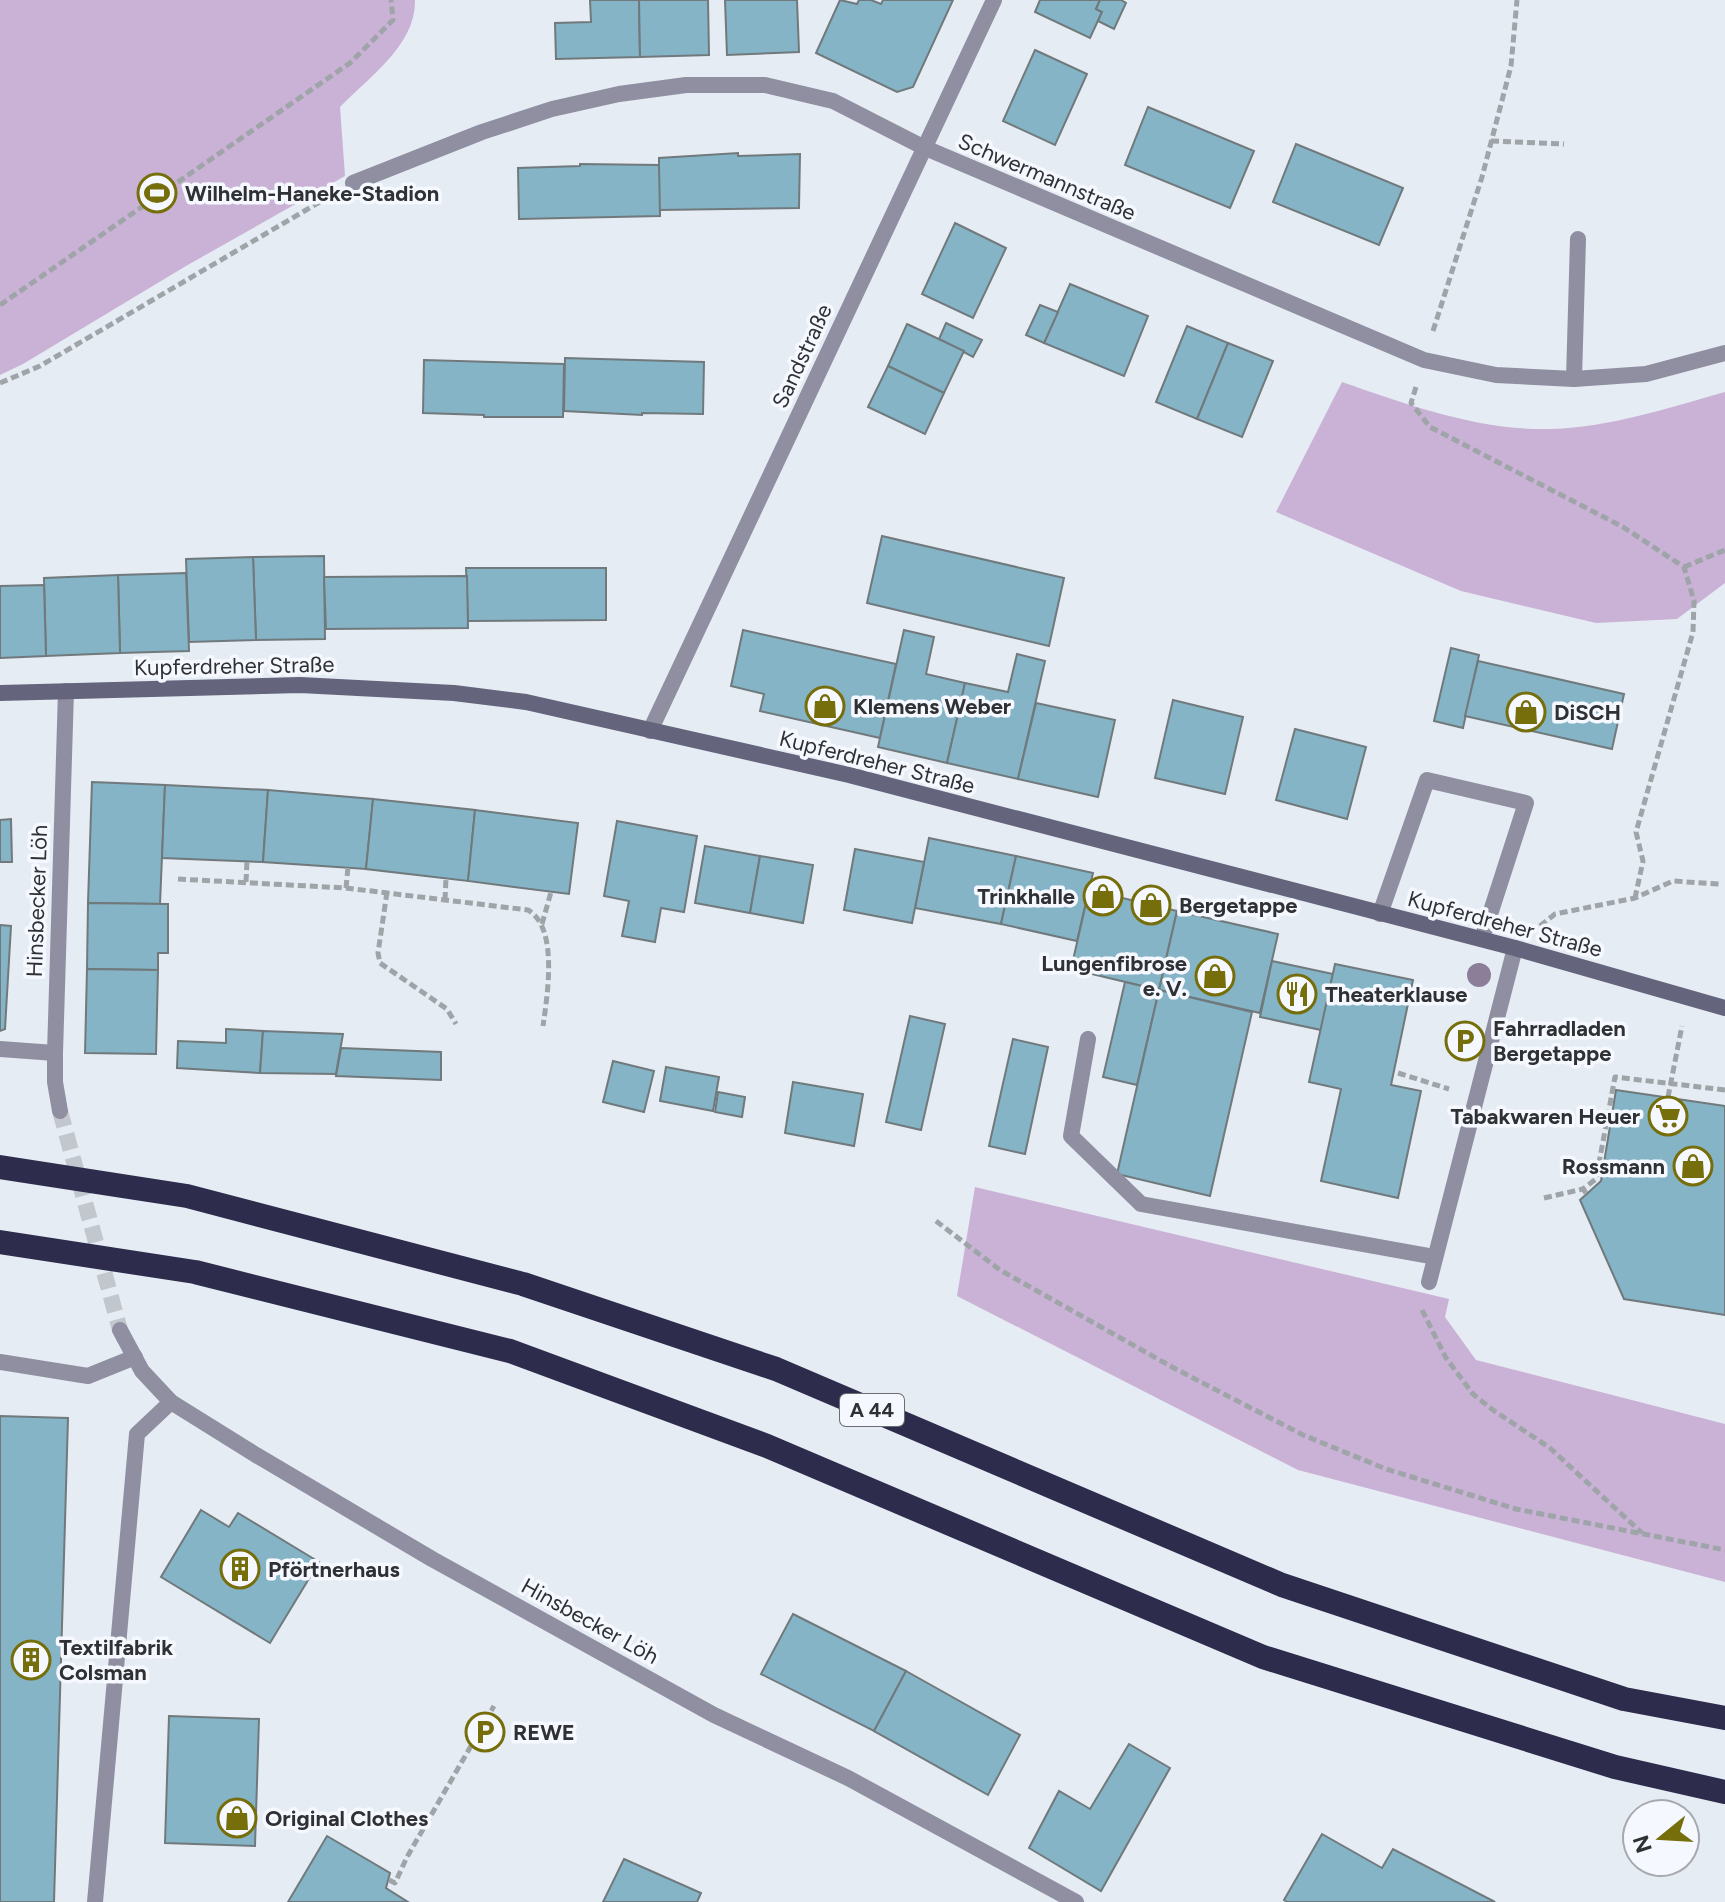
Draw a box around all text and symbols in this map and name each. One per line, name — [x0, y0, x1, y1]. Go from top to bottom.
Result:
street label: Schwermannstraße — [954, 127, 1140, 227]
sports icon: Wilhelm-Haneke-Stadion — [136, 172, 178, 214]
place label: Wilhelm-Haneke-Stadion — [185, 180, 439, 207]
street label: Sandstraße — [766, 300, 838, 412]
street label: Kupferdreher Straße — [134, 651, 334, 681]
shop icon: Klemens Weber — [804, 685, 846, 727]
shop icon: DiSCH — [1505, 691, 1547, 733]
place label: Klemens Weber — [853, 693, 1012, 720]
place label: DiSCH — [1554, 699, 1621, 726]
street label: Kupferdreher Straße — [776, 725, 978, 799]
street label: Hinsbecker Löh — [21, 824, 53, 978]
shop icon: Trinkhalle — [1082, 875, 1124, 917]
place label: Trinkhalle — [977, 883, 1075, 910]
shop icon: Bergetappe — [1130, 884, 1172, 926]
street label: Kupferdreher Straße — [1405, 885, 1605, 963]
place label: Bergetappe — [1179, 892, 1297, 919]
place label: Lungenfibrose e. V. — [1041, 950, 1187, 1002]
shop icon: Lungenfibrose e. V. — [1194, 955, 1236, 997]
restaurant icon: Theaterklause — [1276, 973, 1318, 1015]
place label: Theaterklause — [1325, 981, 1467, 1008]
place label: Fahrradladen Bergetappe — [1493, 1015, 1626, 1067]
parking icon: Fahrradladen Bergetappe — [1444, 1020, 1486, 1062]
supermarket icon: Tabakwaren Heuer — [1647, 1095, 1689, 1137]
place label: Tabakwaren Heuer — [1450, 1103, 1641, 1130]
shop icon: Rossmann — [1672, 1145, 1714, 1187]
place label: Rossmann — [1562, 1153, 1665, 1180]
road number: A 44 — [840, 1394, 904, 1426]
building icon: Pförtnerhaus — [219, 1548, 261, 1590]
place label: Pförtnerhaus — [268, 1556, 400, 1583]
street label: Hinsbecker Löh — [517, 1572, 663, 1670]
place label: Textilfabrik Colsman — [59, 1634, 173, 1686]
building icon: Textilfabrik Colsman — [10, 1639, 52, 1681]
parking icon: REWE — [464, 1711, 506, 1753]
place label: REWE — [513, 1719, 575, 1746]
shop icon: Original Clothes — [216, 1797, 258, 1839]
north arrow — [1621, 1798, 1701, 1878]
place label: Original Clothes — [265, 1805, 428, 1832]
text: N — [1627, 1832, 1658, 1856]

